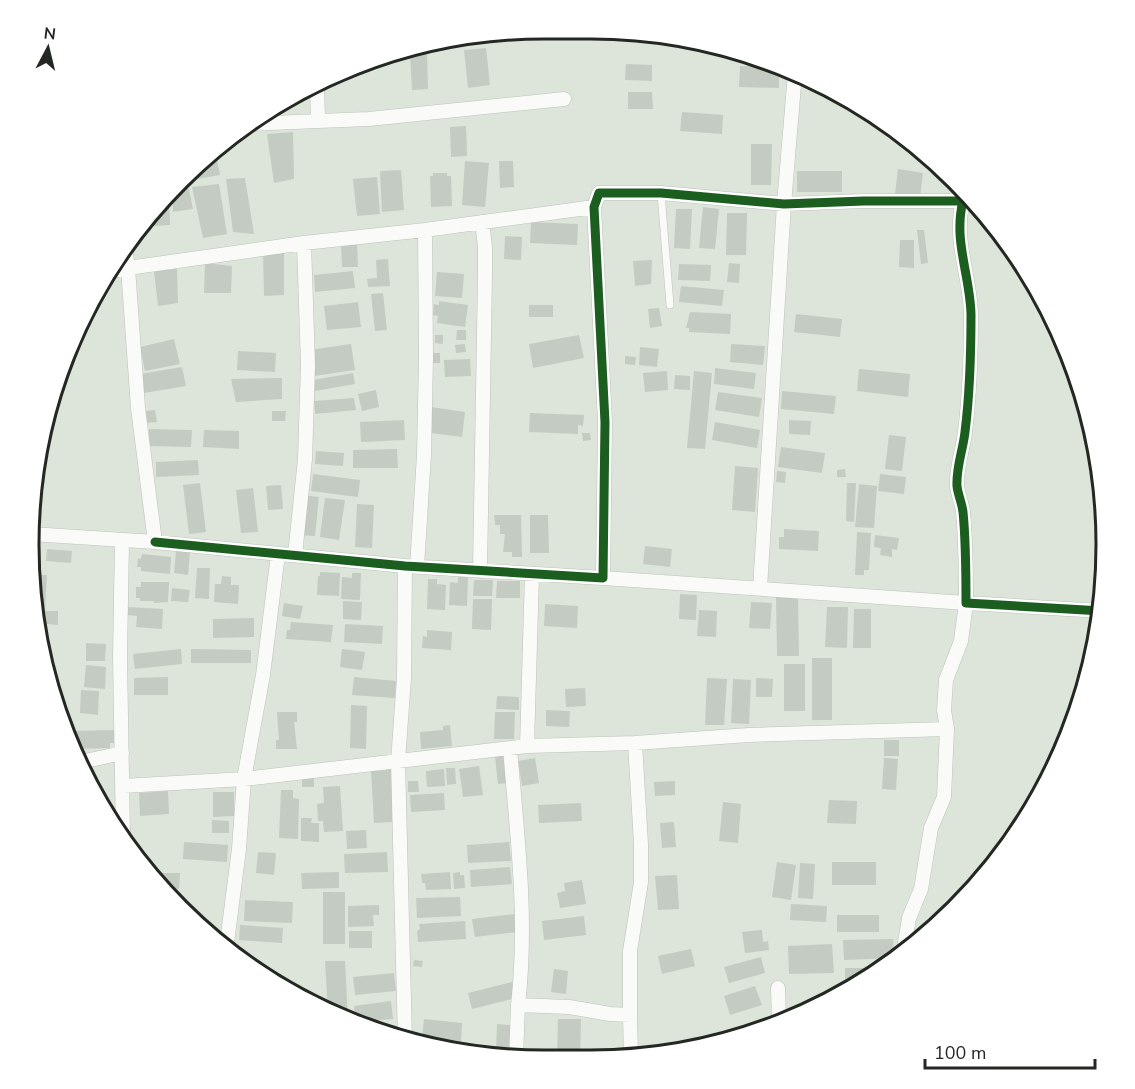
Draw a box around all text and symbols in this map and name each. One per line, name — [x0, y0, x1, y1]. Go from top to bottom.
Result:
north arrow — [18, 18, 78, 78]
text: N — [42, 22, 57, 46]
scale bar — [925, 1032, 1094, 1070]
text: 100 m — [934, 1041, 986, 1065]

